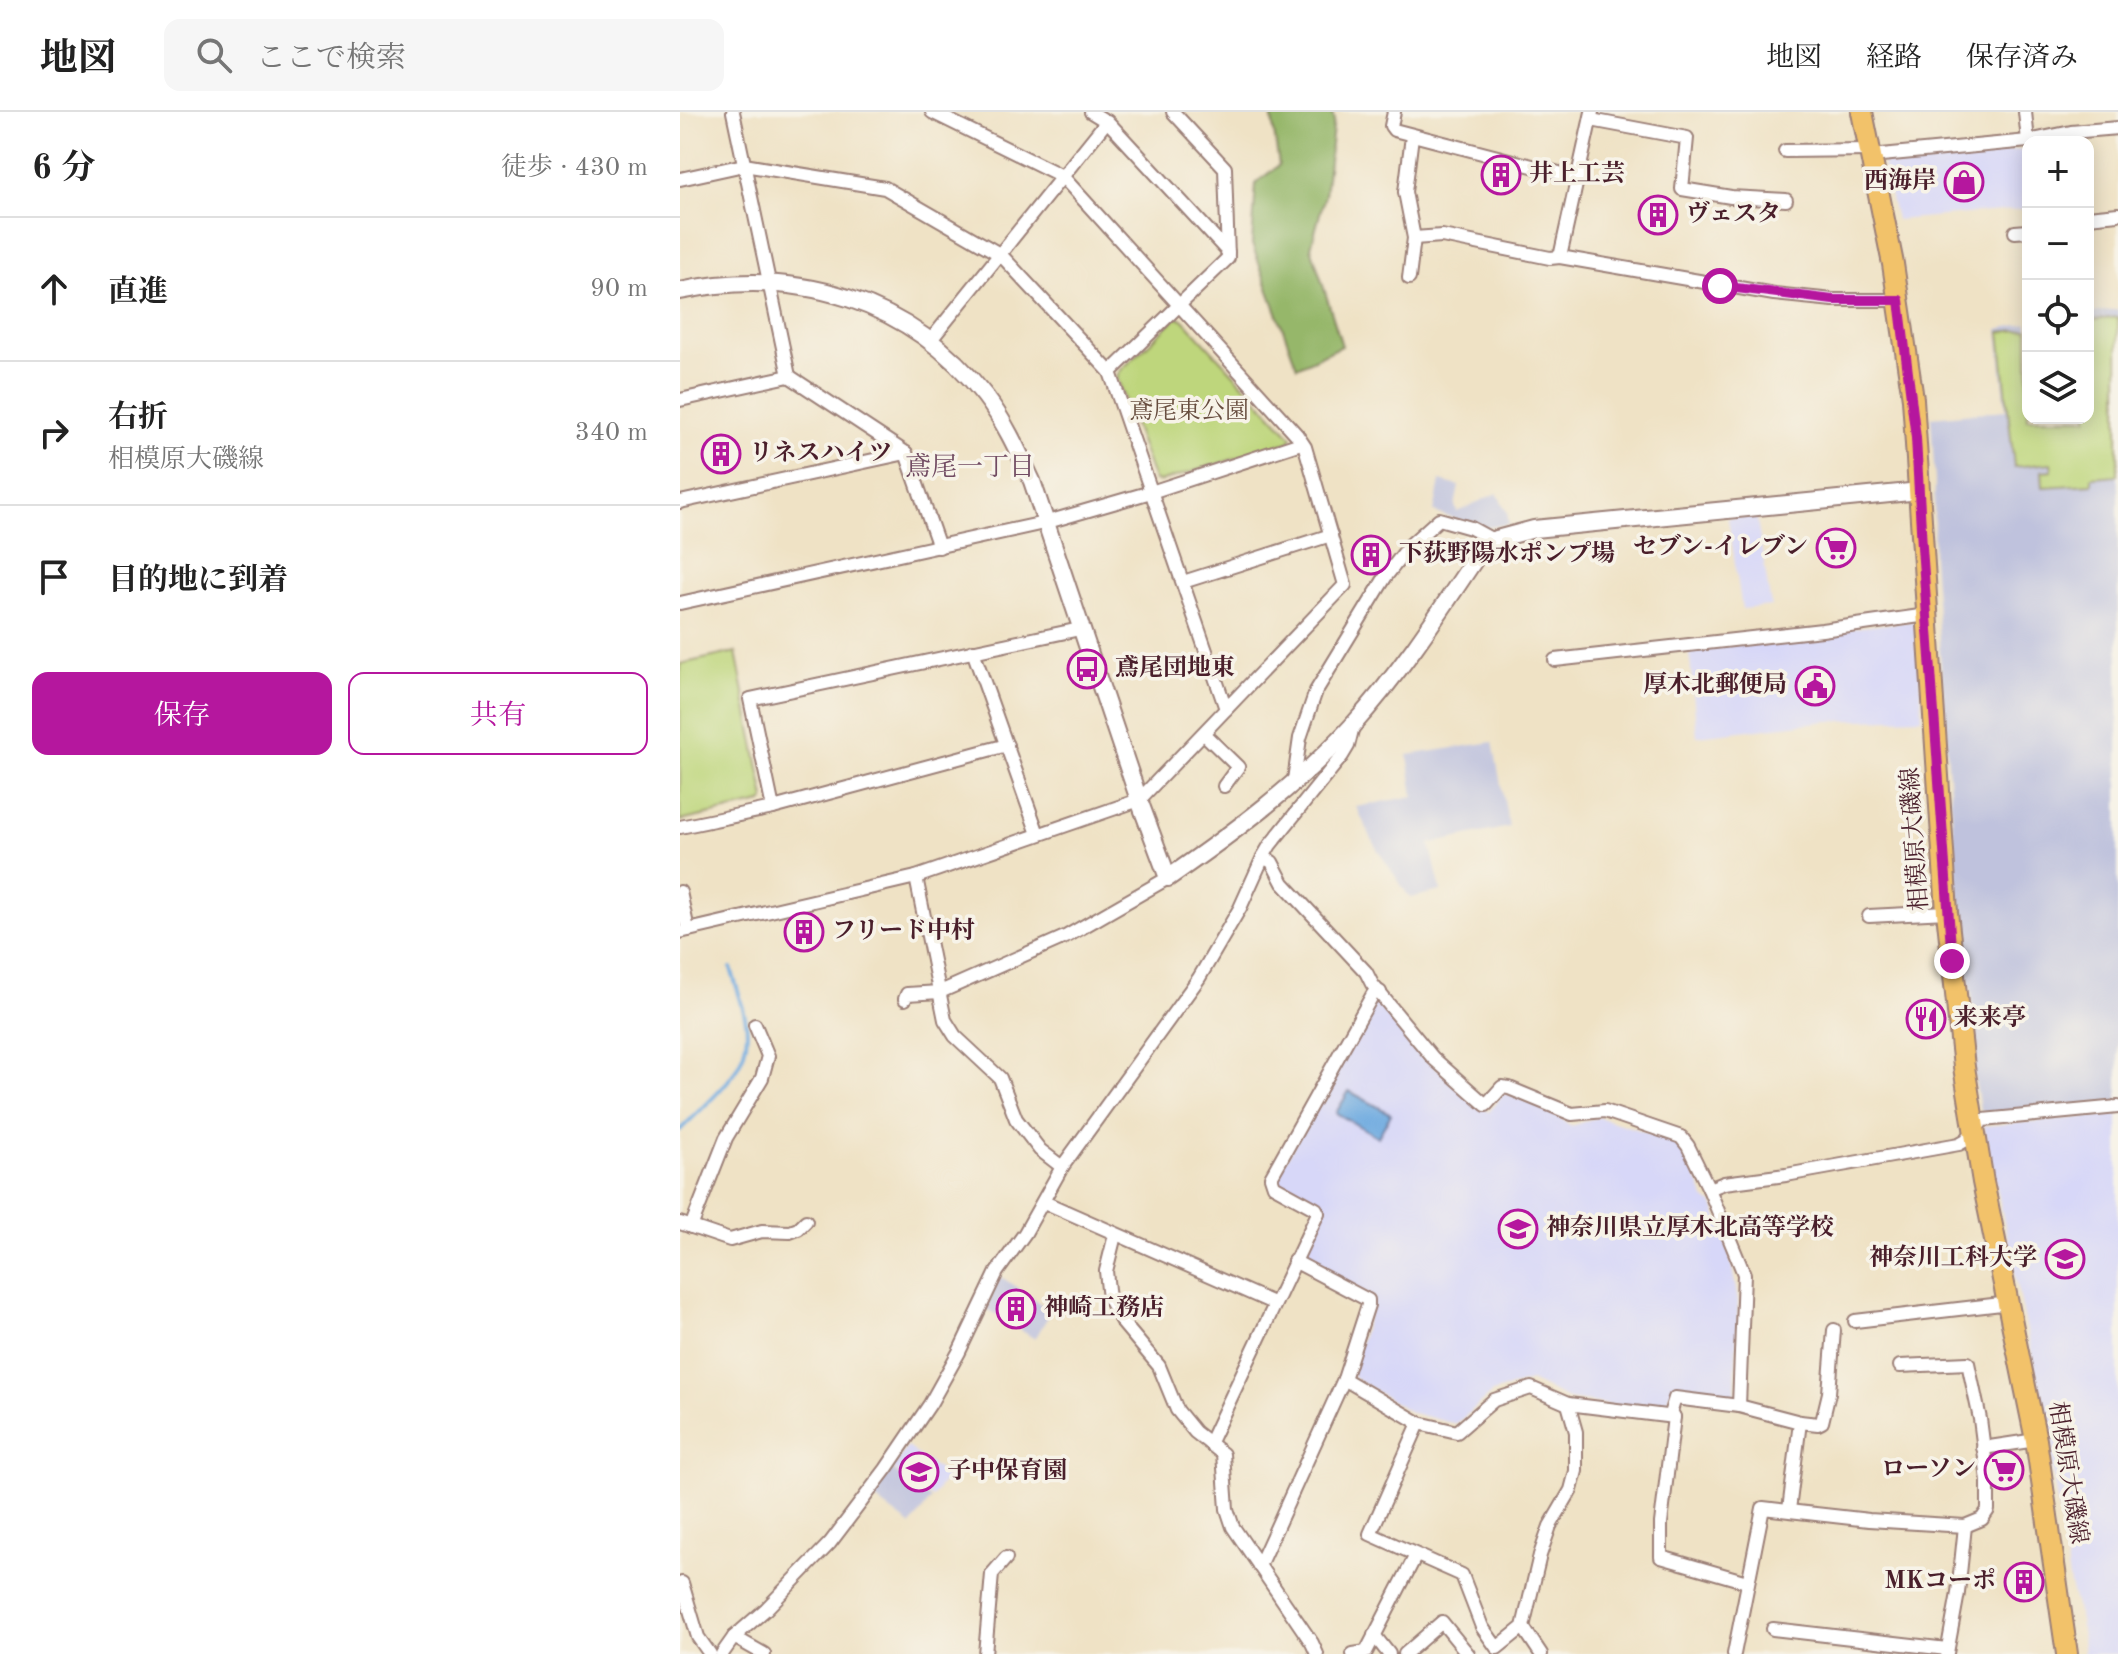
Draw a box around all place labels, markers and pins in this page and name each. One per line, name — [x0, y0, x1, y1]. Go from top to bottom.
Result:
building icon: 井上工芸 — [1480, 154, 1522, 196]
place label: 井上工芸 — [1529, 160, 1625, 187]
shop icon: 西海岸 — [1943, 161, 1985, 203]
place label: 西海岸 — [1864, 167, 1936, 194]
building icon: ヴェスタ — [1637, 194, 1679, 236]
place label: ヴェスタ — [1686, 200, 1781, 227]
building icon: リネスハイツ — [700, 433, 742, 475]
place label: リネスハイツ — [749, 440, 893, 466]
supermarket icon: セブン-イレブン — [1815, 527, 1857, 569]
place label: セブン-イレブン — [1633, 533, 1808, 560]
building icon: 下荻野陽水ポンプ場 — [1350, 534, 1392, 576]
place label: 下荻野陽水ポンプ場 — [1399, 540, 1615, 567]
bus stop icon: 鳶尾団地東 — [1066, 648, 1108, 690]
place label: 鳶尾団地東 — [1115, 654, 1235, 681]
public building icon: 厚木北郵便局 — [1794, 665, 1836, 707]
place label: 厚木北郵便局 — [1643, 671, 1787, 698]
building icon: フリード中村 — [783, 911, 825, 953]
place label: フリード中村 — [832, 917, 975, 944]
restaurant icon: 来来亭 — [1905, 998, 1947, 1040]
place label: 来来亭 — [1954, 1004, 2026, 1031]
school or university icon: 神奈川県立厚木北高等学校 — [1497, 1208, 1539, 1250]
place label: 神奈川県立厚木北高等学校 — [1546, 1214, 1834, 1241]
school or university icon: 神奈川工科大学 — [2044, 1238, 2086, 1280]
place label: 神奈川工科大学 — [1869, 1244, 2037, 1271]
building icon: 神崎工務店 — [995, 1288, 1037, 1330]
place label: 神崎工務店 — [1044, 1294, 1164, 1321]
supermarket icon: ローソン — [1983, 1449, 2025, 1491]
school or university icon: 子中保育園 — [898, 1451, 940, 1493]
place label: 子中保育園 — [947, 1457, 1067, 1484]
place label: ローソン — [1881, 1458, 1976, 1482]
building icon: MKコーポ — [2003, 1561, 2045, 1603]
place label: MKコーポ — [1884, 1568, 1996, 1594]

